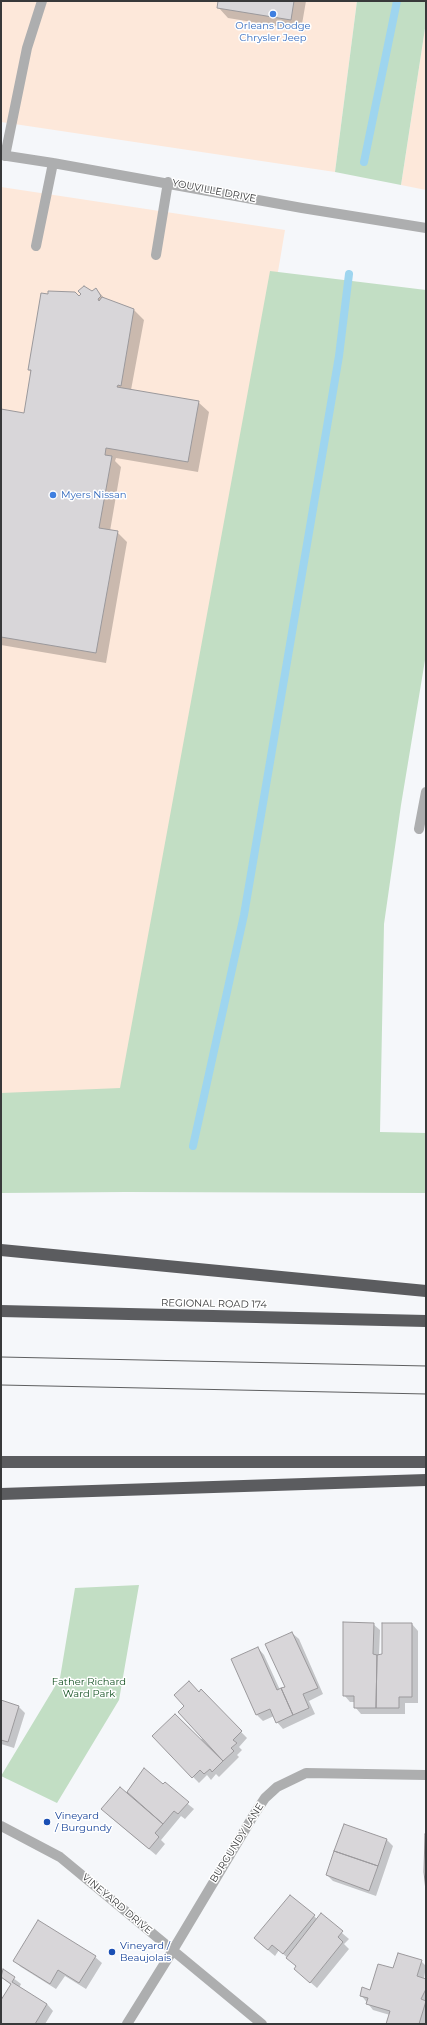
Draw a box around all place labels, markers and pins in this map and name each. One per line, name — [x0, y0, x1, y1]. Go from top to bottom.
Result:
marker: Orleans Dodge Chrysler Jeep — [268, 9, 278, 19]
place label: Orleans Dodge Chrysler Jeep — [235, 20, 311, 44]
place label: Myers Nissan — [61, 489, 127, 501]
marker: Myers Nissan — [48, 490, 58, 500]
place label: Vineyard / Burgundy — [55, 1810, 112, 1834]
marker: Vineyard / Burgundy — [42, 1817, 52, 1827]
place label: Vineyard / Beaujolais — [120, 1940, 171, 1964]
marker: Vineyard / Beaujolais — [107, 1947, 117, 1957]

